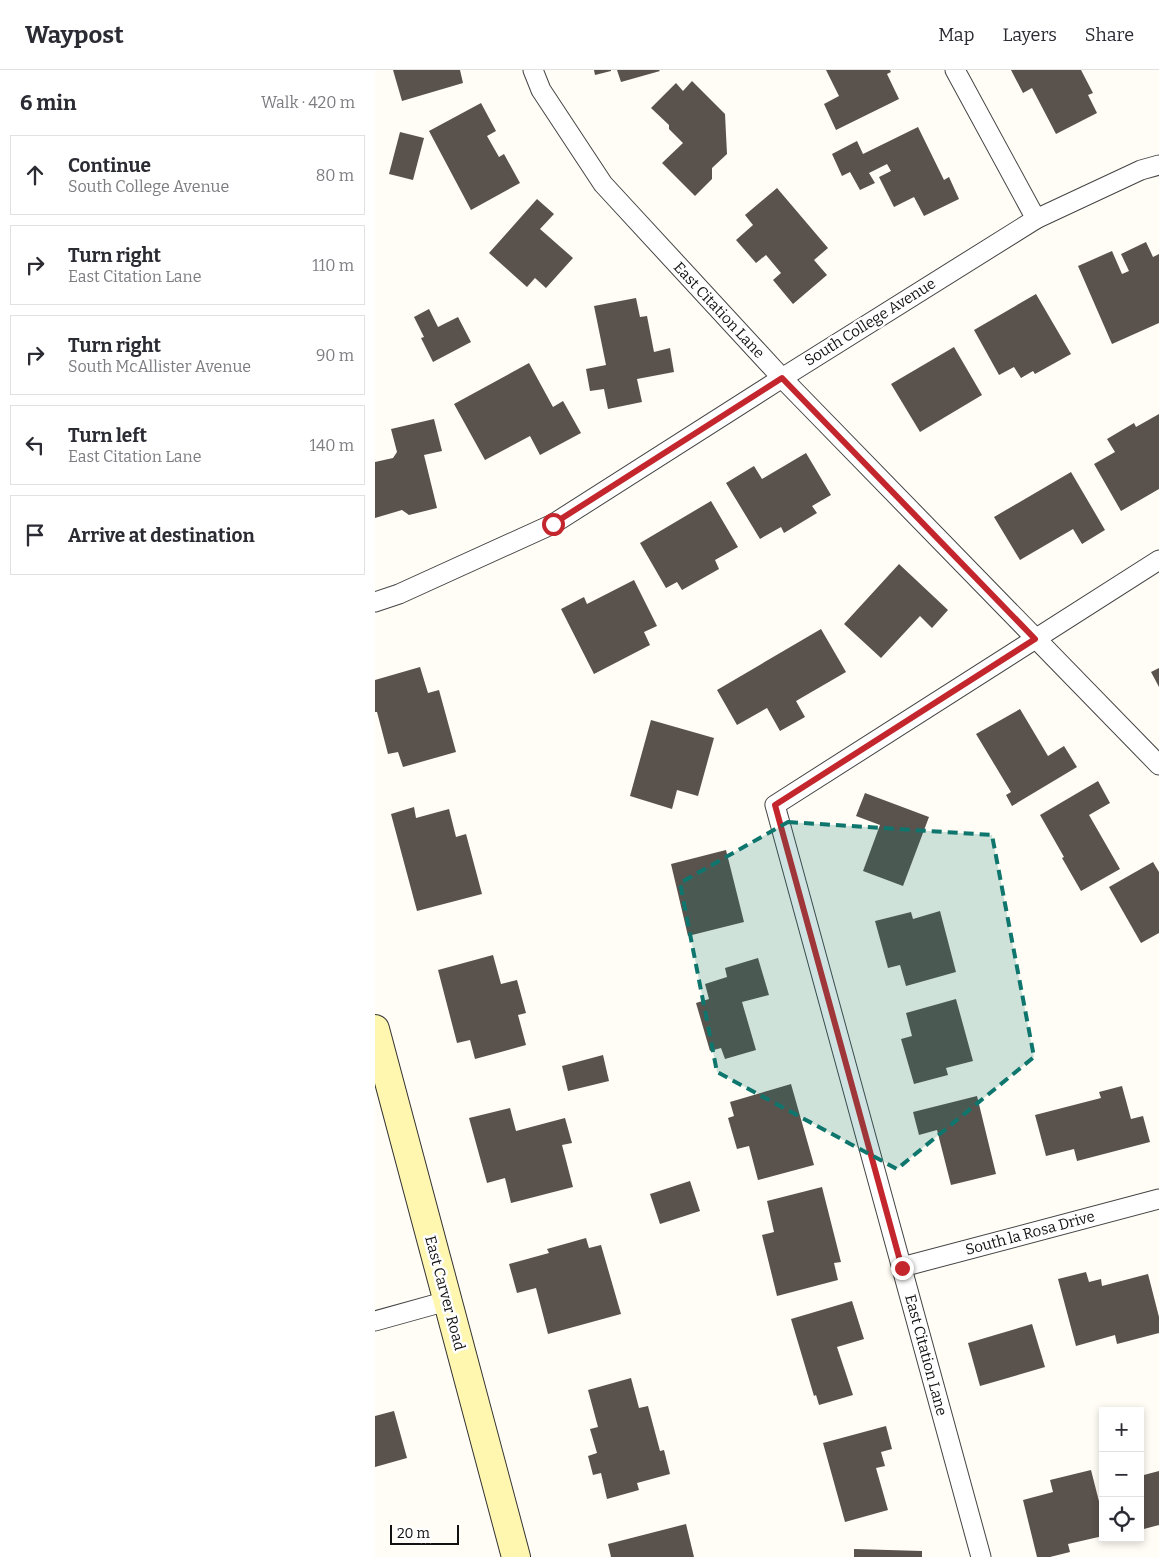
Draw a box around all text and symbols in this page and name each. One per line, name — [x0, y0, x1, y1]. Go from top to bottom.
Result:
text: Waypost — [25, 21, 124, 49]
text: Map — [938, 24, 974, 46]
text: Layers — [1002, 24, 1057, 46]
text: Share — [1085, 24, 1134, 46]
text: 6 min — [20, 90, 76, 116]
text: Walk · 420 m — [261, 93, 355, 112]
text: Continue — [68, 154, 151, 177]
icon: ahead — [21, 161, 49, 189]
text: 80 m — [316, 166, 354, 185]
text: South College Avenue — [68, 177, 229, 196]
text: Turn right — [68, 244, 161, 267]
icon: right — [21, 251, 49, 279]
text: 110 m — [312, 256, 354, 275]
street label: East Citation Lane — [670, 258, 768, 362]
text: East Citation Lane — [68, 267, 201, 286]
street label: South College Avenue — [801, 274, 939, 370]
text: Turn right — [68, 334, 161, 357]
icon: right — [21, 341, 49, 369]
text: 90 m — [316, 346, 354, 365]
text: South McAllister Avenue — [68, 357, 251, 376]
text: Turn left — [68, 424, 147, 447]
icon: left — [21, 431, 49, 459]
text: 140 m — [309, 436, 354, 455]
text: East Citation Lane — [68, 447, 201, 466]
route start — [542, 513, 565, 536]
icon: arrive — [21, 521, 49, 549]
text: Arrive at destination — [68, 524, 255, 547]
street label: South la Rosa Drive — [963, 1207, 1097, 1259]
street label: East Carver Road — [421, 1234, 469, 1352]
route end — [891, 1257, 914, 1280]
street label: East Citation Lane — [901, 1292, 951, 1418]
map controls — [1099, 1407, 1144, 1542]
button: + — [1099, 1407, 1144, 1452]
button: − — [1099, 1452, 1144, 1497]
button: locate — [1099, 1497, 1144, 1542]
scale bar — [390, 1522, 459, 1545]
text: 20 m — [397, 1525, 430, 1542]

